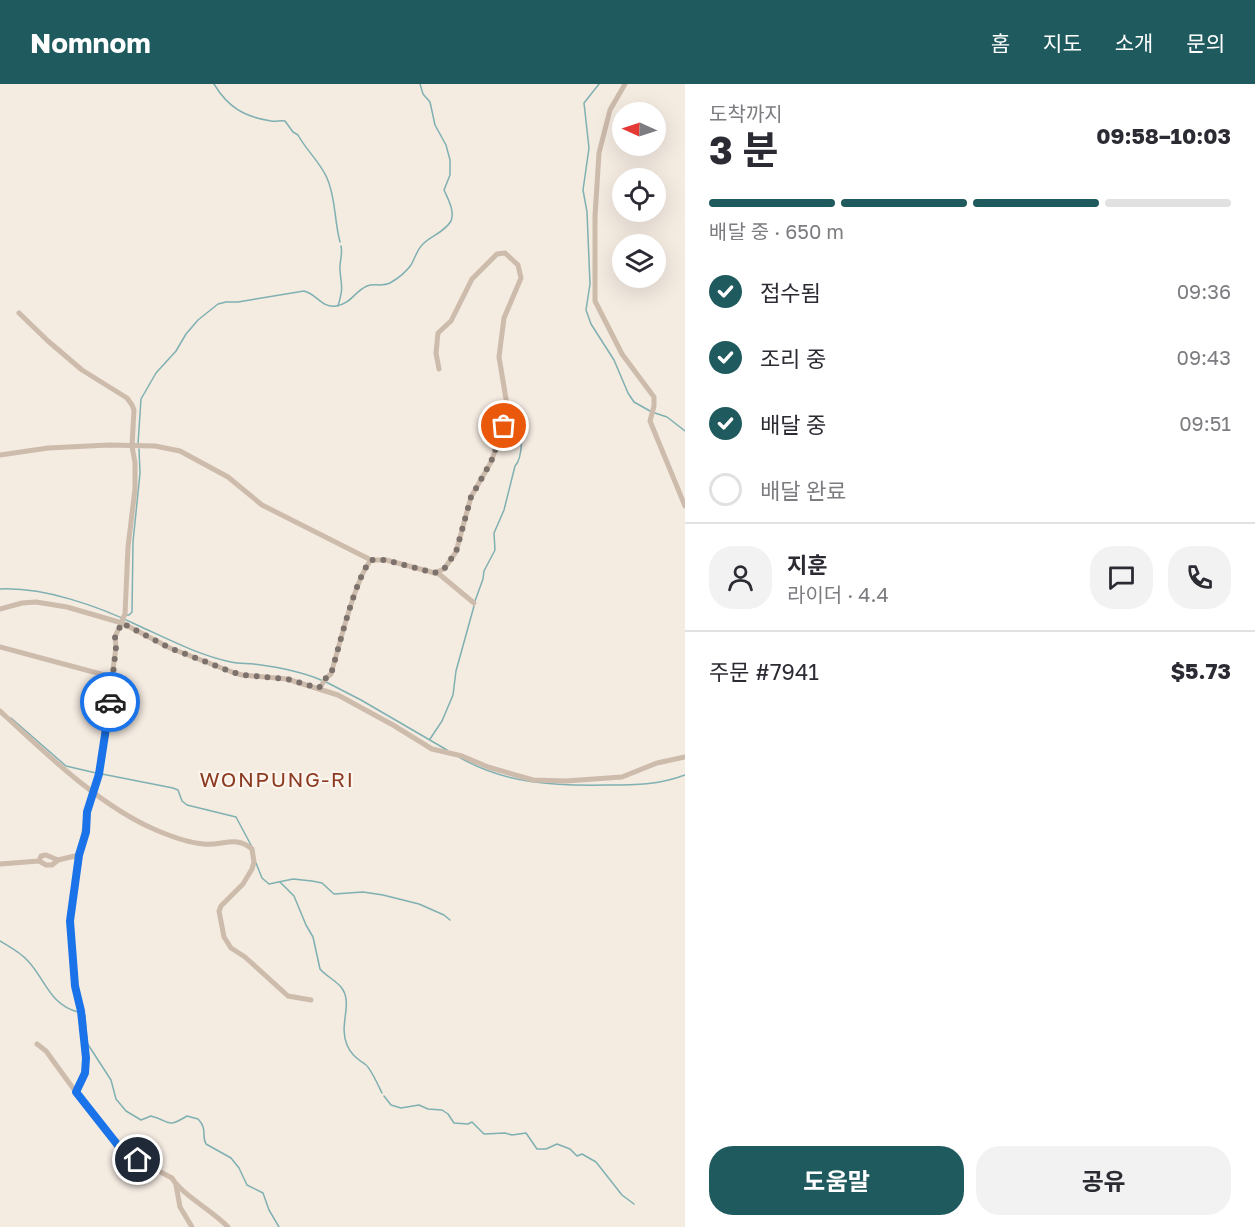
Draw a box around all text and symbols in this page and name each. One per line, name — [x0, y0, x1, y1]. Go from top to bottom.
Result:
text: Nomnom — [30, 26, 151, 59]
text: 홈 — [991, 30, 1010, 56]
text: 지도 — [1043, 30, 1082, 56]
text: 소개 — [1115, 30, 1153, 56]
text: 문의 — [1186, 30, 1225, 56]
text: 도착까지 — [709, 101, 783, 125]
north arrow — [612, 102, 666, 156]
map controls — [612, 102, 666, 288]
text: 09:58–10:03 — [1096, 122, 1231, 149]
text: 3 분 — [709, 126, 778, 173]
button: locate — [612, 168, 666, 222]
text: 배달 중 · 650 m — [709, 219, 844, 243]
button: layers — [612, 234, 666, 288]
icon: check — [709, 275, 742, 308]
text: 접수됨 — [760, 279, 821, 306]
text: 09:36 — [1177, 279, 1231, 303]
icon: check — [709, 341, 742, 374]
text: 조리 중 — [760, 345, 826, 372]
text: 09:43 — [1177, 345, 1231, 369]
pin — [478, 400, 529, 451]
icon: check — [709, 407, 742, 440]
icon: bag — [487, 409, 520, 442]
text: 배달 중 — [760, 411, 826, 438]
text: 09:51 — [1179, 411, 1231, 435]
text: 배달 완료 — [760, 477, 846, 504]
button: person — [709, 546, 772, 609]
button: chat — [1090, 546, 1153, 609]
button: phone — [1168, 546, 1231, 609]
text: 지훈 — [787, 551, 827, 578]
text: 라이더 · 4.4 — [787, 582, 889, 606]
text: $5.73 — [1170, 657, 1231, 684]
text: 주문 #7941 — [709, 658, 819, 685]
courier — [80, 672, 140, 732]
icon: car — [94, 686, 127, 719]
district label: WONPUNG-RI — [199, 766, 355, 792]
pin — [112, 1134, 163, 1185]
icon: home — [121, 1143, 154, 1176]
button: 도움말 — [709, 1146, 964, 1215]
button: 공유 — [976, 1146, 1231, 1215]

